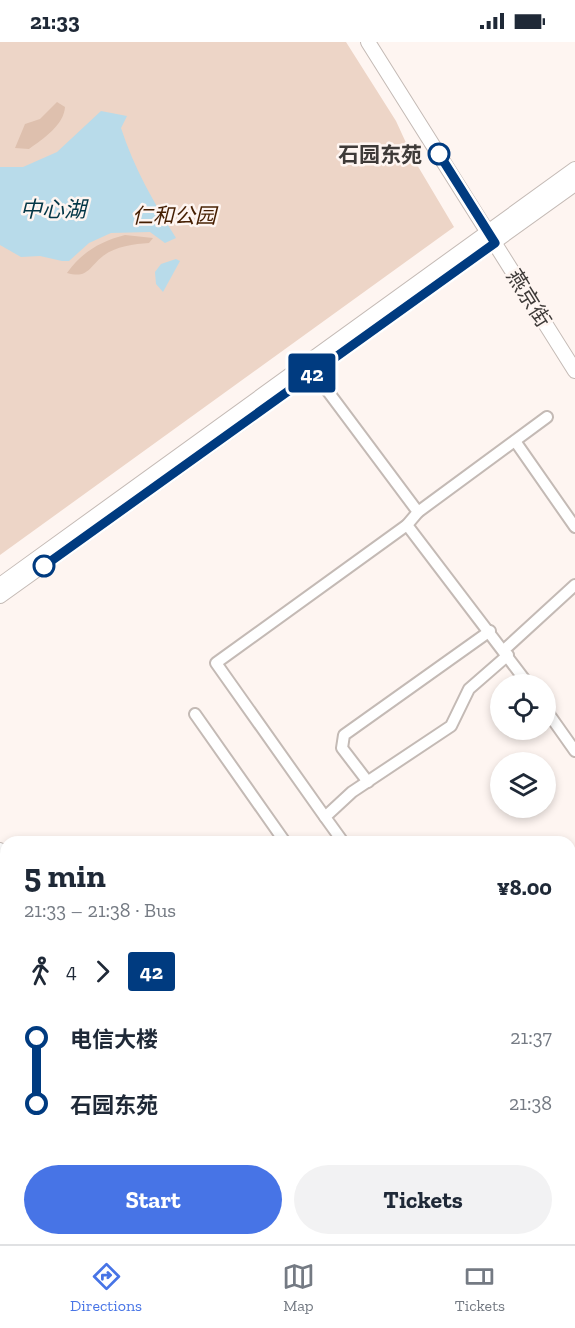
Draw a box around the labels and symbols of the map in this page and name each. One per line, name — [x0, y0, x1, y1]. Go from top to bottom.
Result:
place label: 石园东苑 — [338, 142, 422, 167]
marker: 石园东苑 — [428, 143, 450, 165]
water label: 中心湖 — [20, 196, 89, 223]
park label: 仁和公园 — [132, 203, 219, 228]
street label: 燕京街 — [502, 265, 556, 331]
line badge: 42 — [285, 354, 339, 392]
unlabelled marker — [33, 555, 55, 577]

